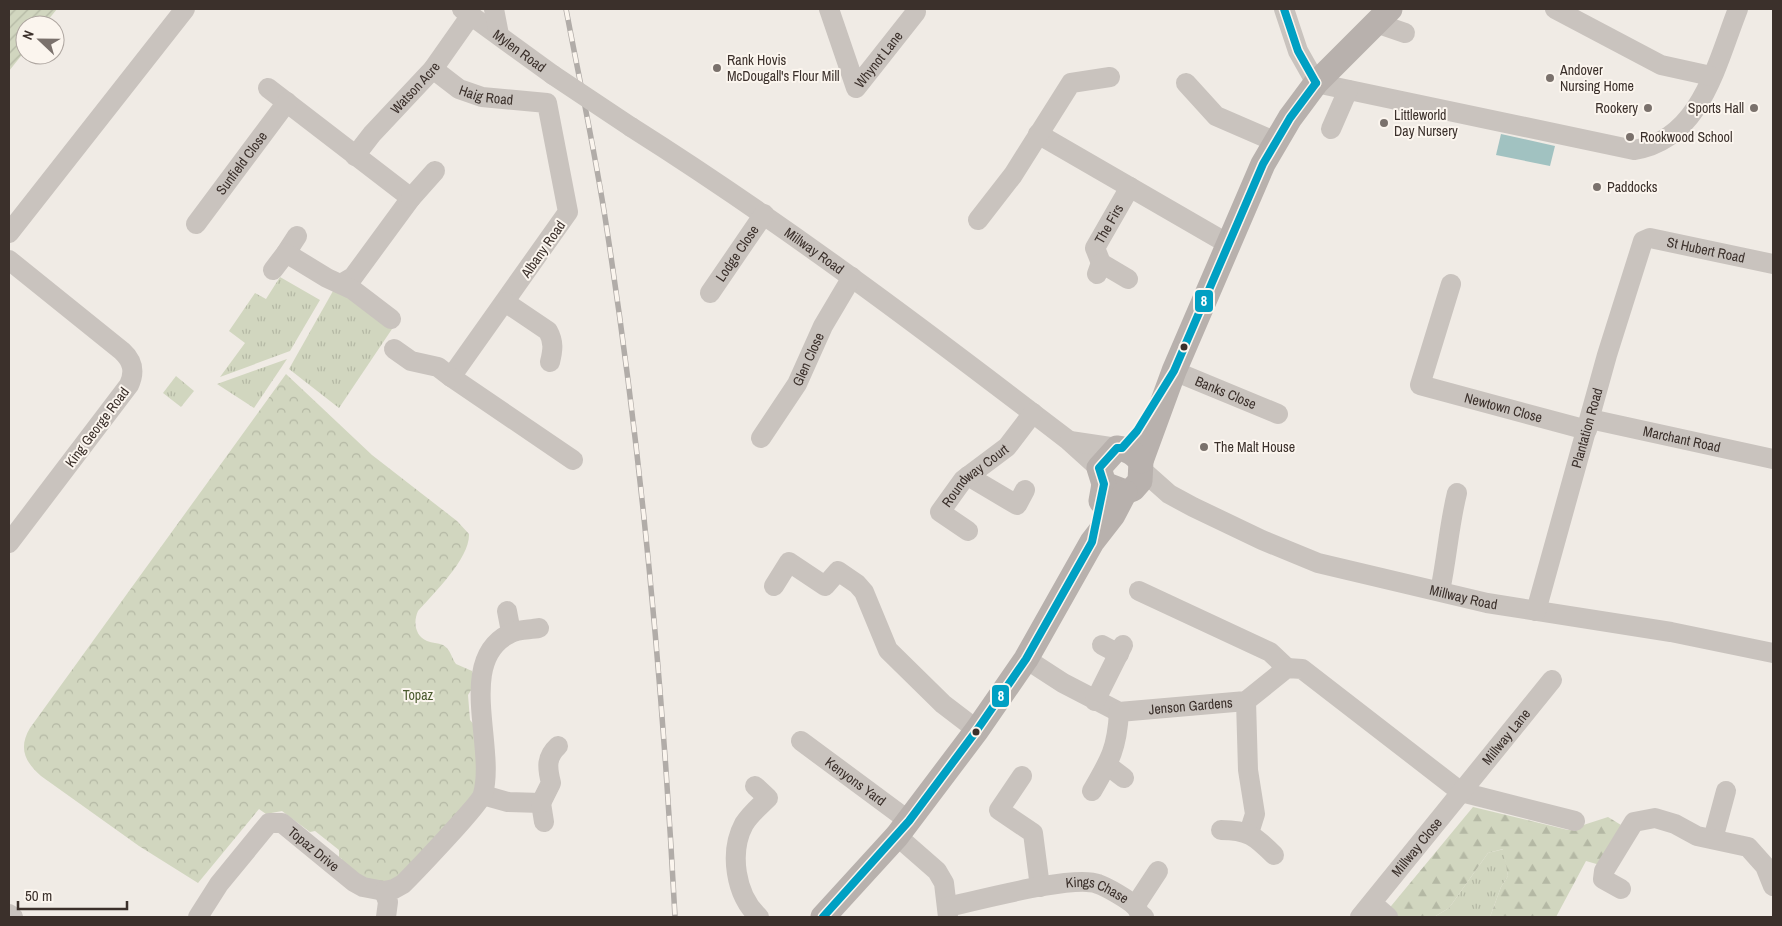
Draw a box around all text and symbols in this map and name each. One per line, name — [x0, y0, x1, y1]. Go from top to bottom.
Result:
north arrow — [15, 15, 65, 65]
street label: Mylen Road — [489, 25, 550, 76]
street label: Whynot Lane — [851, 27, 907, 91]
text: N — [18, 28, 38, 42]
place label: Rank Hovis McDougall's Flour Mill — [727, 51, 840, 85]
street label: Watson Acre — [387, 59, 444, 118]
place label: Andover Nursing Home — [1559, 61, 1634, 95]
marker: Rank Hovis McDougall's Flour Mill — [711, 62, 723, 74]
marker: Andover Nursing Home — [1544, 72, 1556, 84]
street label: Haig Road — [457, 81, 514, 109]
place label: Rookery — [1595, 99, 1638, 117]
place label: Sports Hall — [1688, 99, 1744, 117]
marker: Rookery — [1642, 102, 1654, 114]
marker: Sports Hall — [1748, 102, 1760, 114]
place label: Littleworld Day Nursery — [1394, 106, 1458, 140]
marker: Littleworld Day Nursery — [1378, 117, 1390, 129]
street label: Sunfield Close — [212, 128, 271, 198]
place label: Rookwood School — [1640, 128, 1733, 146]
marker: Rookwood School — [1624, 131, 1636, 143]
place label: Paddocks — [1607, 178, 1658, 196]
marker: Paddocks — [1591, 181, 1603, 193]
street label: The Firs — [1090, 201, 1127, 247]
street label: Albany Road — [516, 217, 569, 282]
street label: Lodge Close — [711, 222, 763, 285]
street label: Millway Road — [781, 223, 848, 278]
street label: St Hubert Road — [1665, 233, 1747, 267]
line badge: 8 — [1194, 289, 1214, 313]
text: 8 — [1201, 292, 1207, 310]
street label: Glen Close — [788, 330, 828, 389]
unlabelled marker — [1179, 342, 1189, 352]
street label: Banks Close — [1192, 372, 1259, 413]
street label: King George Road — [61, 383, 133, 471]
street label: Plantation Road — [1567, 386, 1606, 470]
street label: Newtown Close — [1462, 388, 1544, 427]
street label: Marchant Road — [1642, 422, 1722, 456]
place label: The Malt House — [1214, 438, 1295, 456]
street label: Roundway Court — [938, 440, 1012, 510]
marker: The Malt House — [1198, 441, 1210, 453]
street label: Millway Road — [1428, 581, 1499, 614]
line badge: 8 — [991, 684, 1010, 708]
park label: Topaz — [403, 686, 434, 704]
text: 8 — [998, 687, 1004, 705]
street label: Jenson Gardens — [1148, 693, 1234, 718]
street label: Millway Lane — [1478, 705, 1534, 768]
unlabelled marker — [971, 727, 981, 737]
street label: Kenyons Yard — [822, 753, 890, 810]
street label: Millway Close — [1387, 814, 1446, 880]
street label: Topaz Drive — [284, 823, 343, 875]
street label: Kings Chase — [1065, 873, 1132, 907]
scale bar — [18, 878, 126, 910]
text: 50 m — [25, 885, 52, 906]

